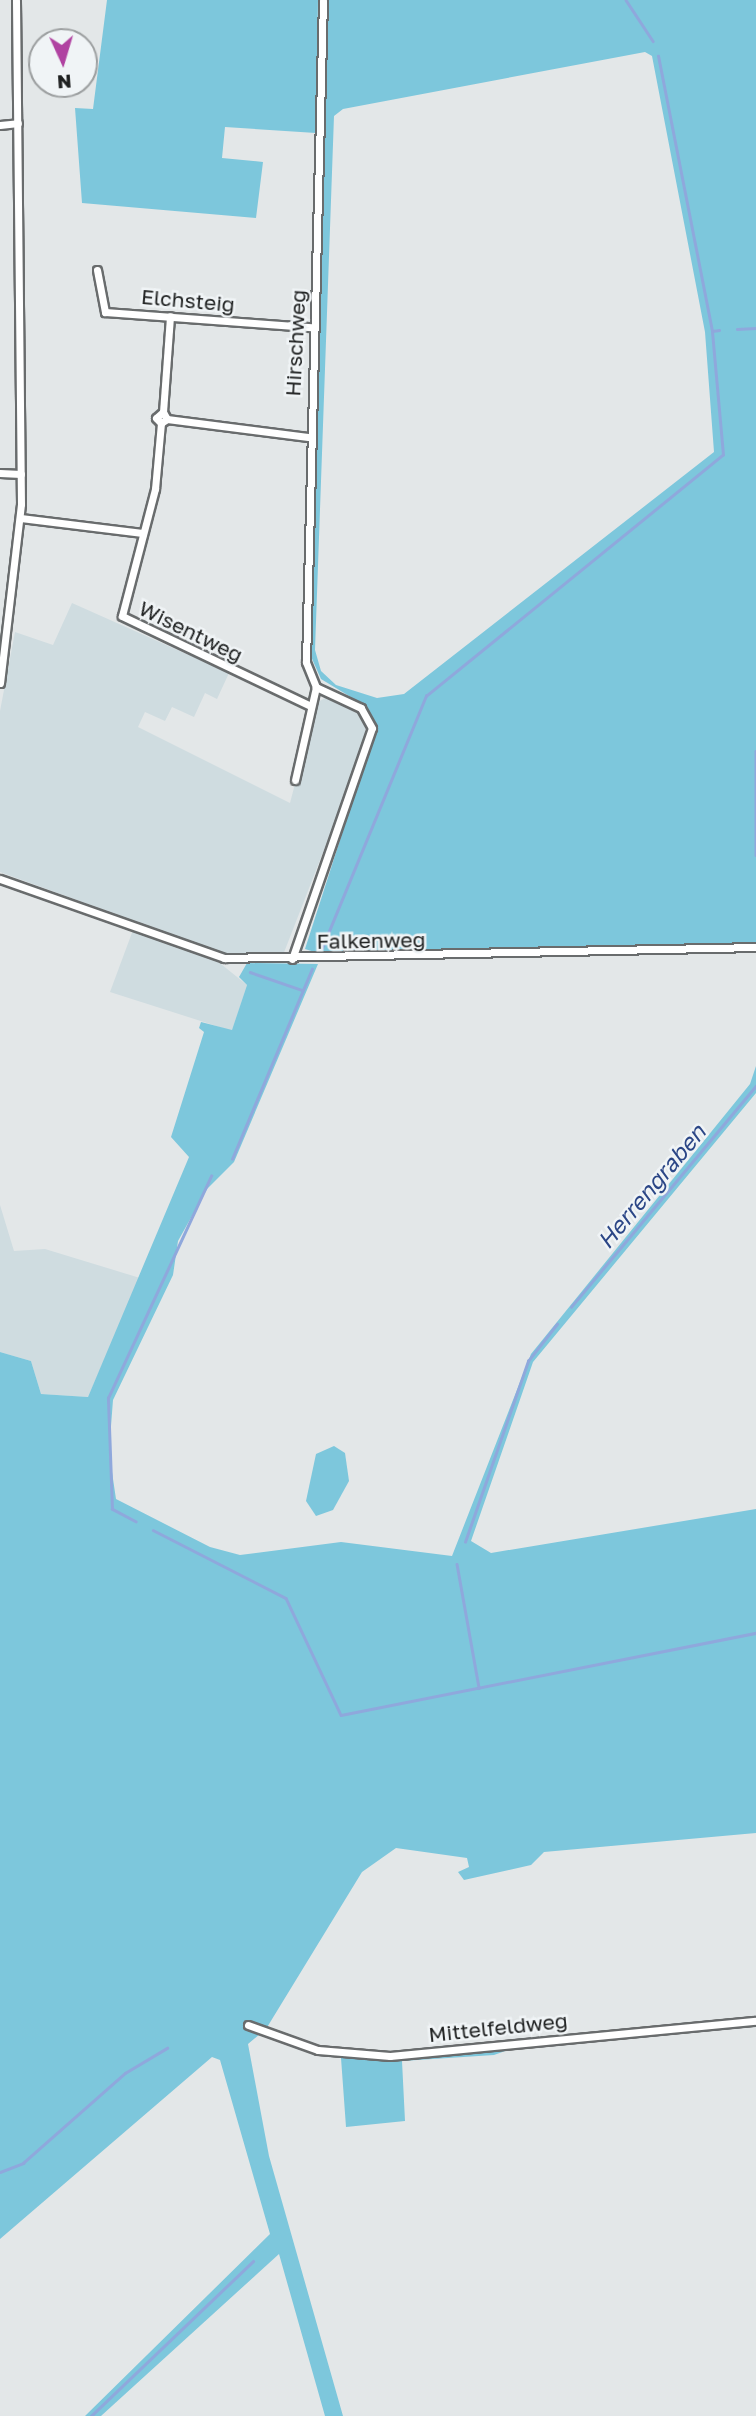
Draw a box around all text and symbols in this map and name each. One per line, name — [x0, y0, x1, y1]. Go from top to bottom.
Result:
north arrow — [28, 28, 98, 98]
text: N — [56, 70, 72, 94]
street label: Elchsteig — [140, 283, 236, 317]
street label: Hirschweg — [280, 289, 310, 397]
street label: Wisentweg — [135, 595, 247, 667]
street label: Falkenweg — [316, 926, 426, 954]
water label: Herrengraben — [591, 1118, 711, 1254]
street label: Mittelfeldweg — [427, 2007, 569, 2047]

